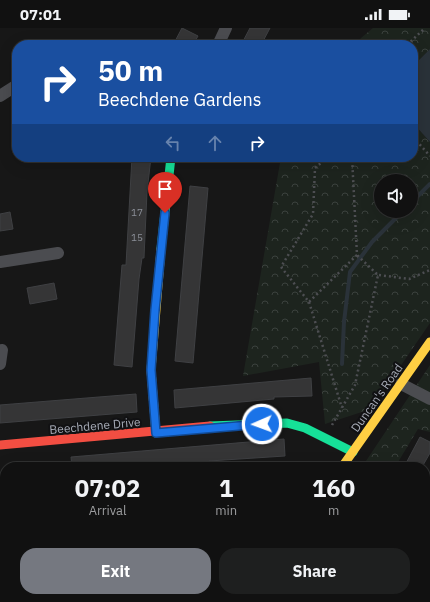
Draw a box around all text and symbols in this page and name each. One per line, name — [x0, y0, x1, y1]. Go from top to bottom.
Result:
text: 07:01 — [20, 5, 61, 24]
text: 50 m — [98, 52, 163, 89]
icon: right — [32, 56, 84, 108]
text: Beechdene Gardens — [98, 88, 261, 111]
icon: left — [162, 132, 184, 154]
icon: ahead — [204, 132, 226, 154]
icon: right — [246, 132, 268, 154]
pin — [148, 172, 182, 213]
map controls — [374, 174, 418, 218]
button: sound — [374, 174, 418, 218]
icon: arrive — [154, 178, 176, 200]
house number: 17 — [131, 206, 143, 219]
house number: 15 — [131, 231, 143, 244]
street label: Duncan's Road — [348, 361, 406, 435]
position arrow — [241, 403, 283, 445]
street label: Beechdene Drive — [49, 414, 142, 437]
text: 07:02 — [75, 472, 140, 504]
text: 1 — [219, 472, 233, 504]
text: 160 — [312, 472, 355, 504]
text: Arrival — [89, 502, 127, 519]
text: min — [215, 502, 237, 519]
text: m — [328, 502, 339, 519]
button: Exit — [20, 548, 211, 594]
button: Share — [219, 548, 410, 594]

